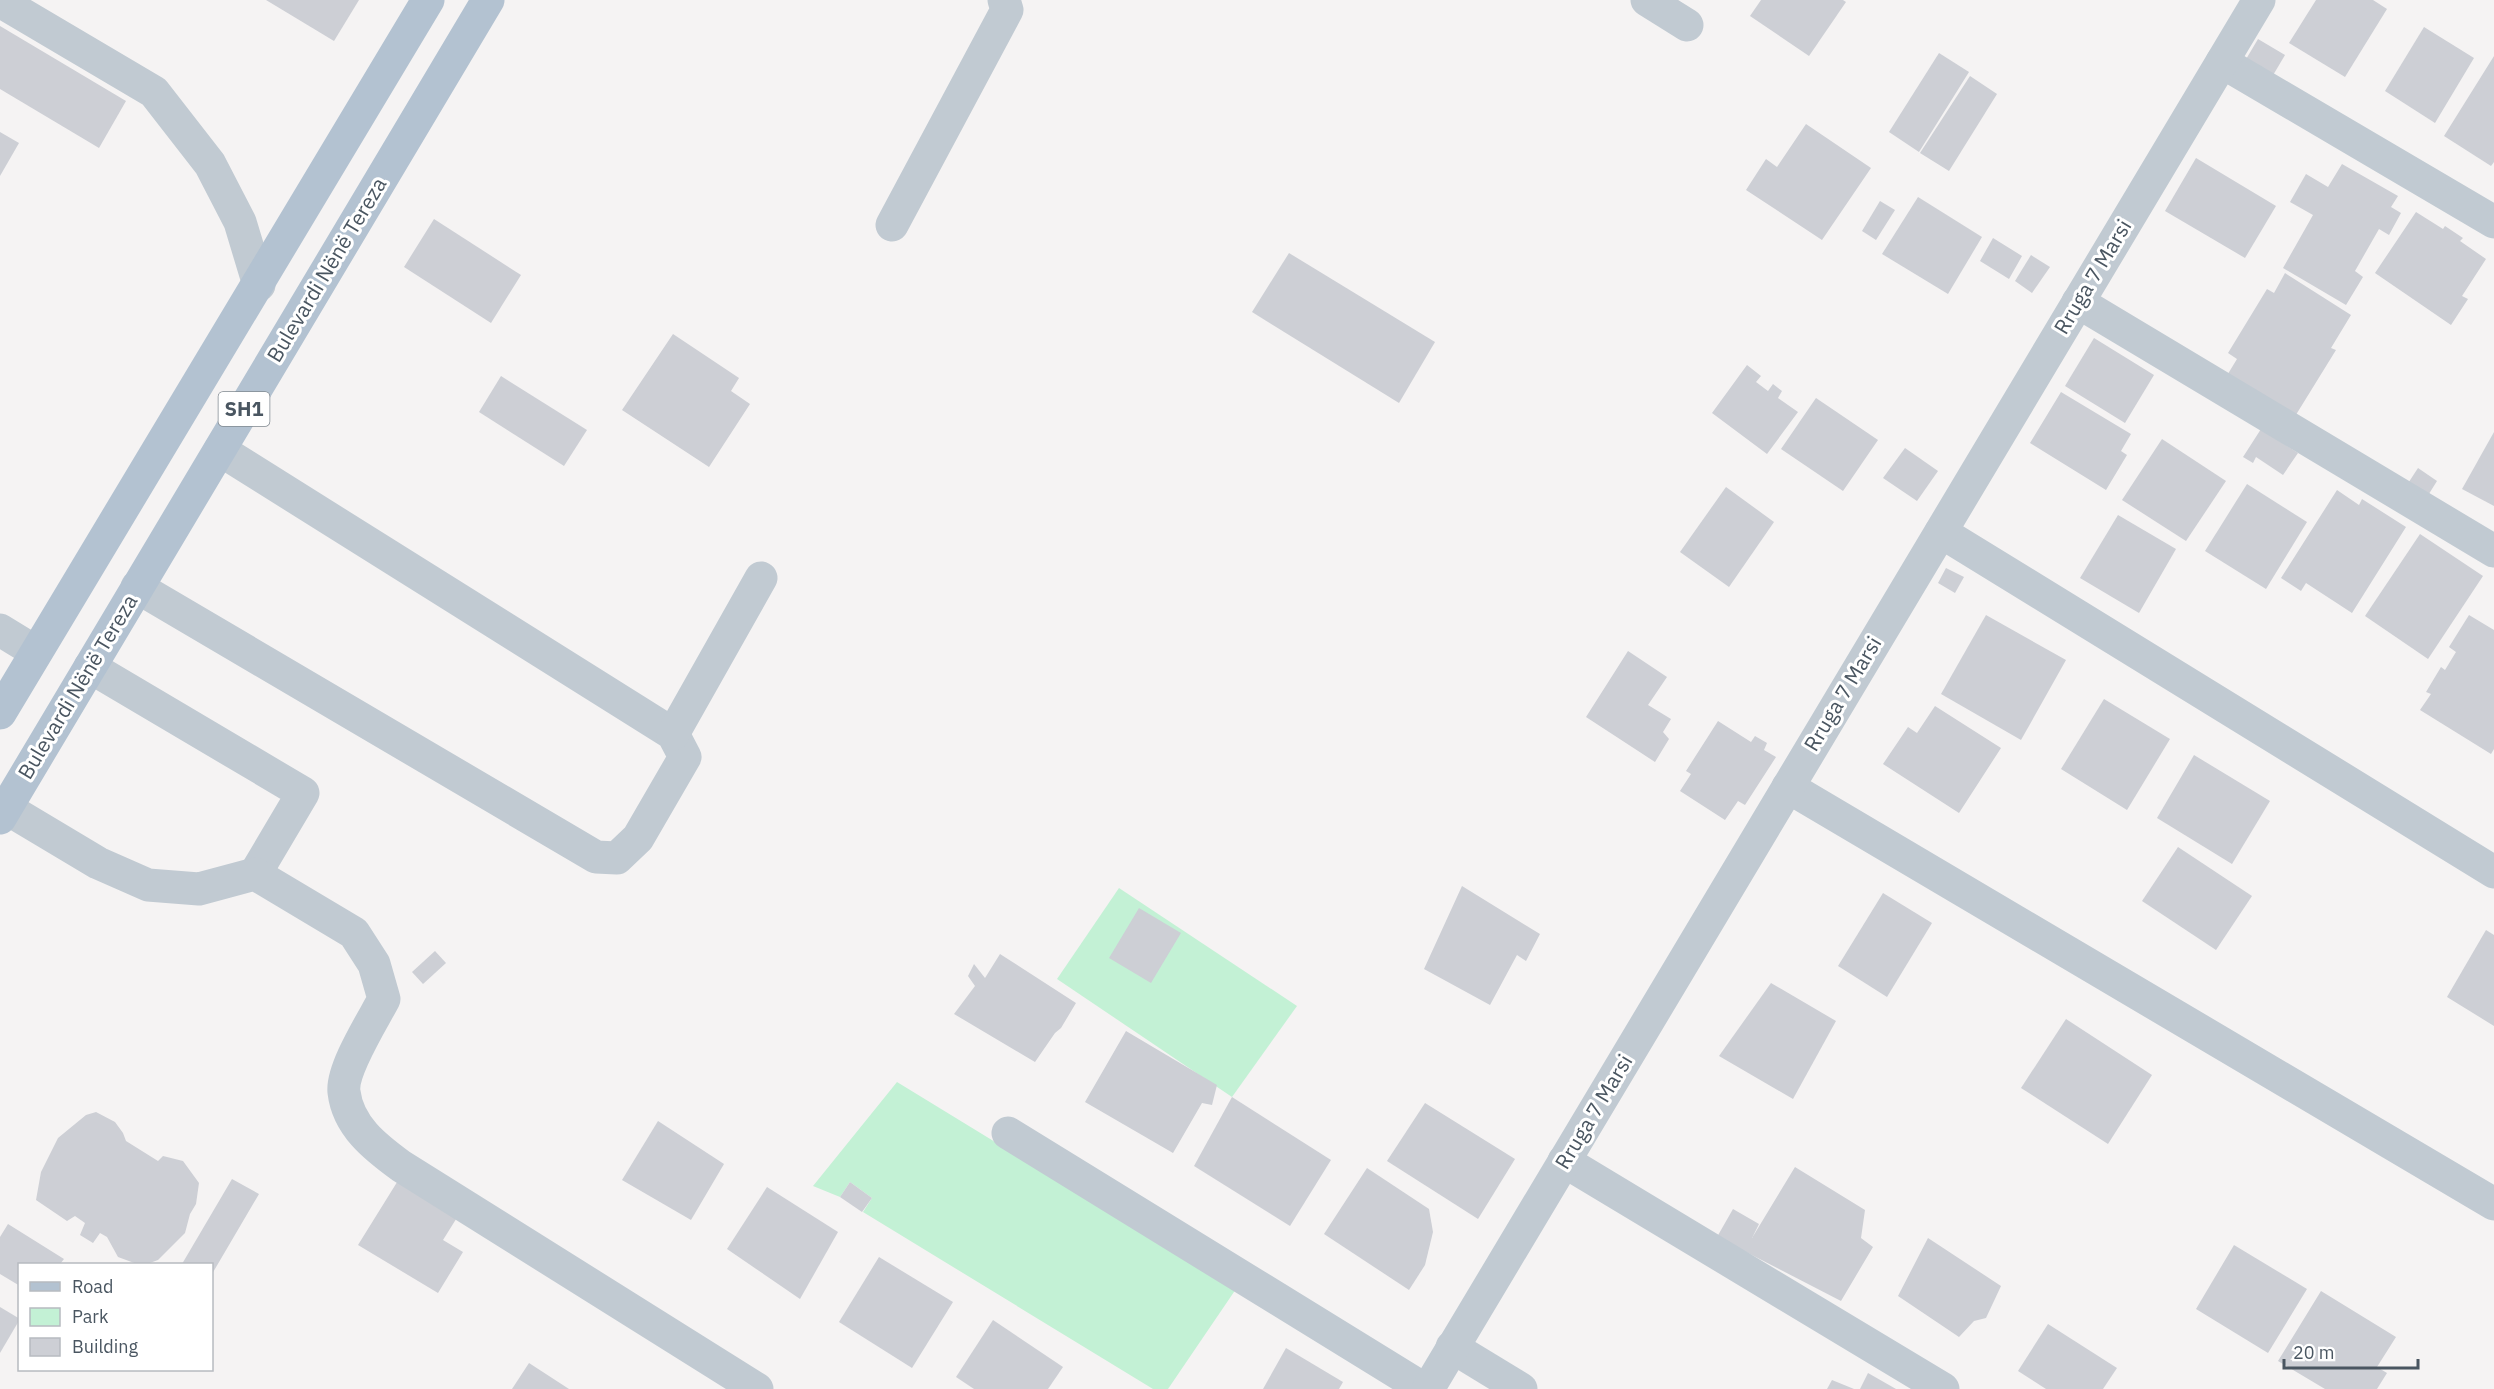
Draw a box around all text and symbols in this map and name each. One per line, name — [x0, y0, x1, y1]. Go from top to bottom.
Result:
street label: Bulevardi Nënë Tereza — [260, 172, 392, 367]
street label: Rruga 7 Marsi — [2047, 214, 2137, 339]
road number: SH1 — [218, 392, 270, 426]
street label: Bulevardi Nënë Tereza — [11, 589, 143, 784]
street label: Rruga 7 Marsi — [1797, 631, 1887, 756]
street label: Rruga 7 Marsi — [1548, 1049, 1638, 1174]
legend — [18, 1263, 213, 1371]
text: Road — [72, 1275, 113, 1298]
text: Park — [72, 1305, 109, 1328]
scale bar — [2284, 1332, 2418, 1370]
text: Building — [72, 1335, 139, 1358]
text: 20 m — [2293, 1341, 2335, 1364]

